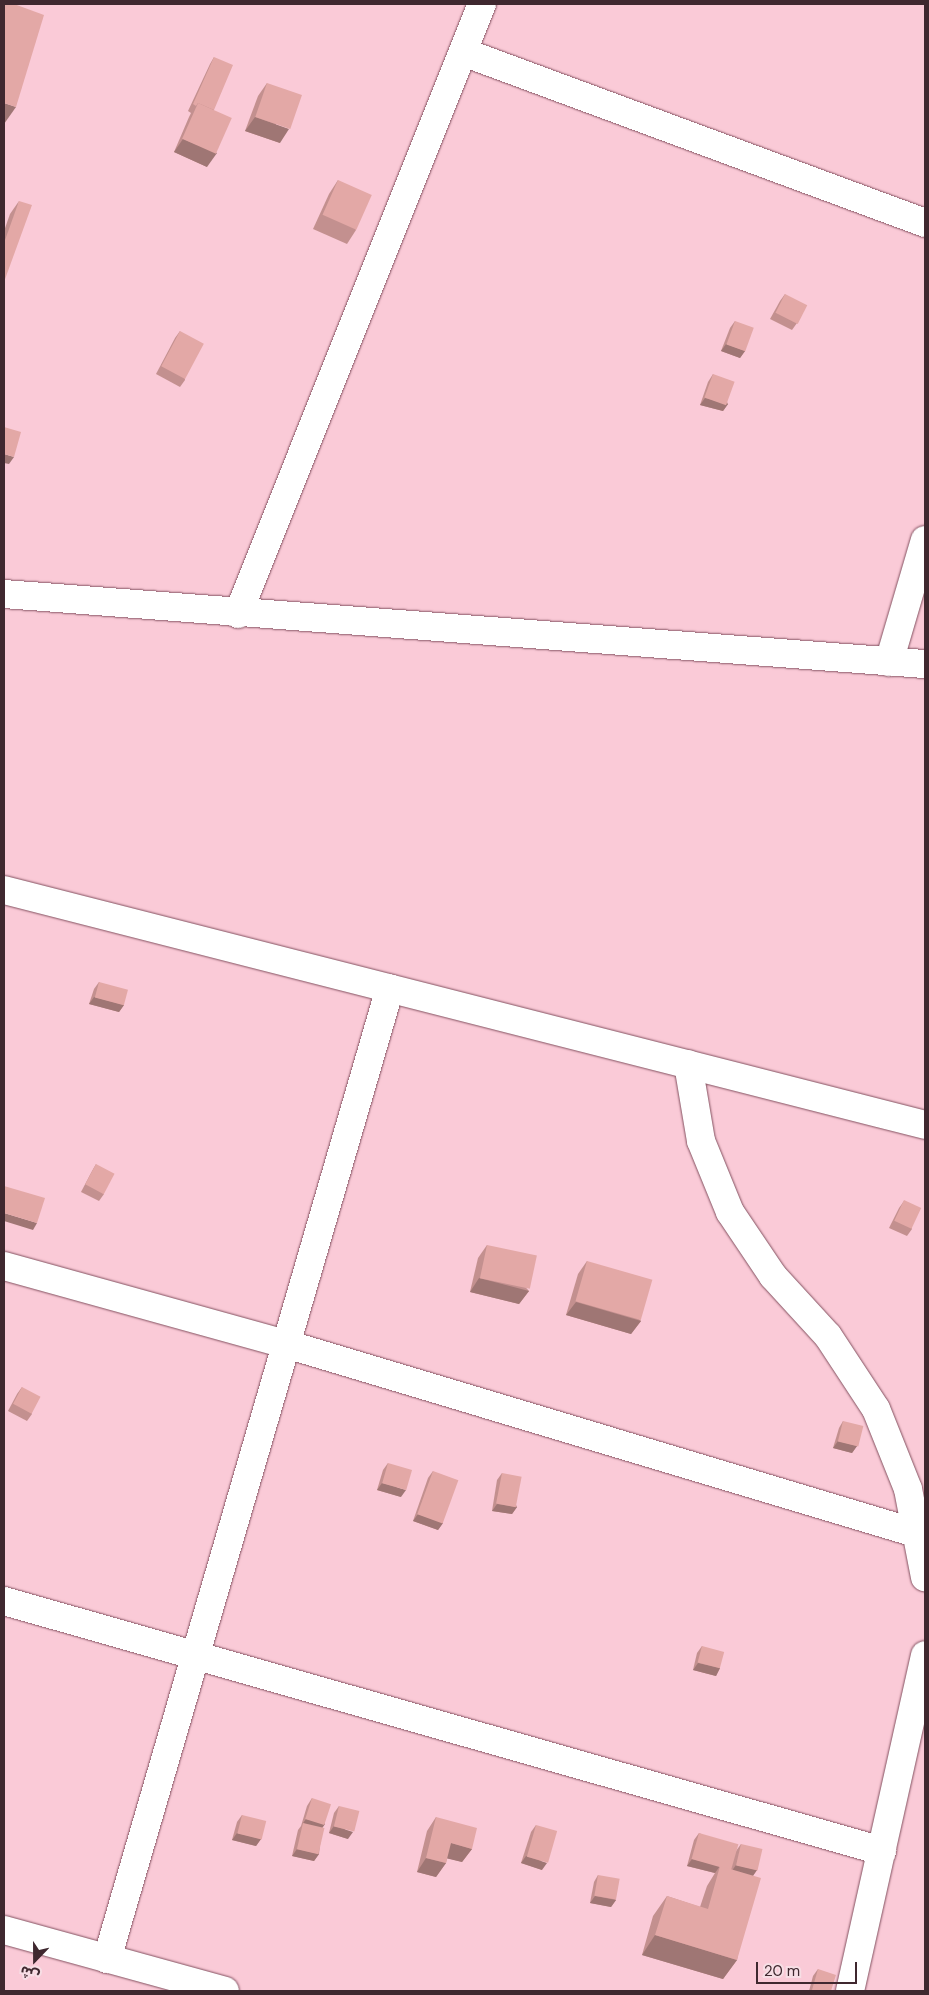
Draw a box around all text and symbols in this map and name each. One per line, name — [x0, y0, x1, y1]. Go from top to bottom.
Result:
north arrow — [10, 1935, 60, 1985]
scale bar — [759, 1952, 860, 1984]
text: 20 m — [764, 1961, 800, 1981]
text: ش — [17, 1962, 42, 1986]

